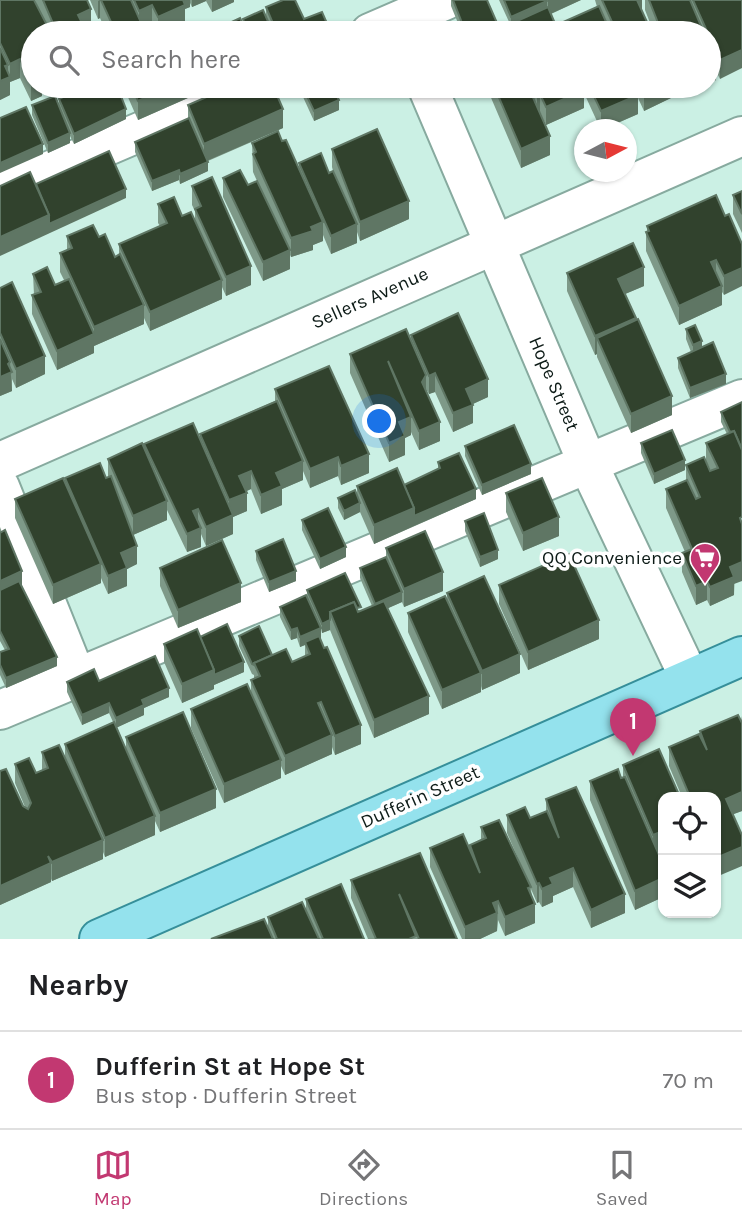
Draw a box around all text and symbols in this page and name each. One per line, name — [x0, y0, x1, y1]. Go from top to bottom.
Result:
search box — [21, 21, 721, 98]
icon: search — [45, 41, 83, 79]
text: Search here — [101, 44, 241, 75]
north arrow — [574, 119, 637, 182]
street label: Sellers Avenue — [308, 262, 432, 334]
street label: Hope Street — [524, 333, 584, 435]
your location — [362, 404, 396, 438]
supermarket icon: QQ Convenience — [688, 541, 722, 585]
place label: QQ Convenience — [542, 547, 682, 569]
pin: 1 — [610, 698, 656, 756]
street label: Dufferin Street — [357, 761, 483, 833]
map controls — [658, 792, 721, 918]
button: locate — [658, 792, 721, 855]
button: layers — [658, 855, 721, 918]
text: Nearby — [28, 967, 128, 1003]
text: Dufferin St at Hope St — [95, 1051, 365, 1082]
text: 1 — [47, 1067, 55, 1094]
text: 70 m — [663, 1067, 714, 1094]
text: Bus stop · Dufferin Street — [95, 1082, 357, 1109]
tab: Map — [94, 1146, 132, 1210]
tab: Directions — [319, 1146, 408, 1210]
tab: Saved — [596, 1146, 648, 1210]

